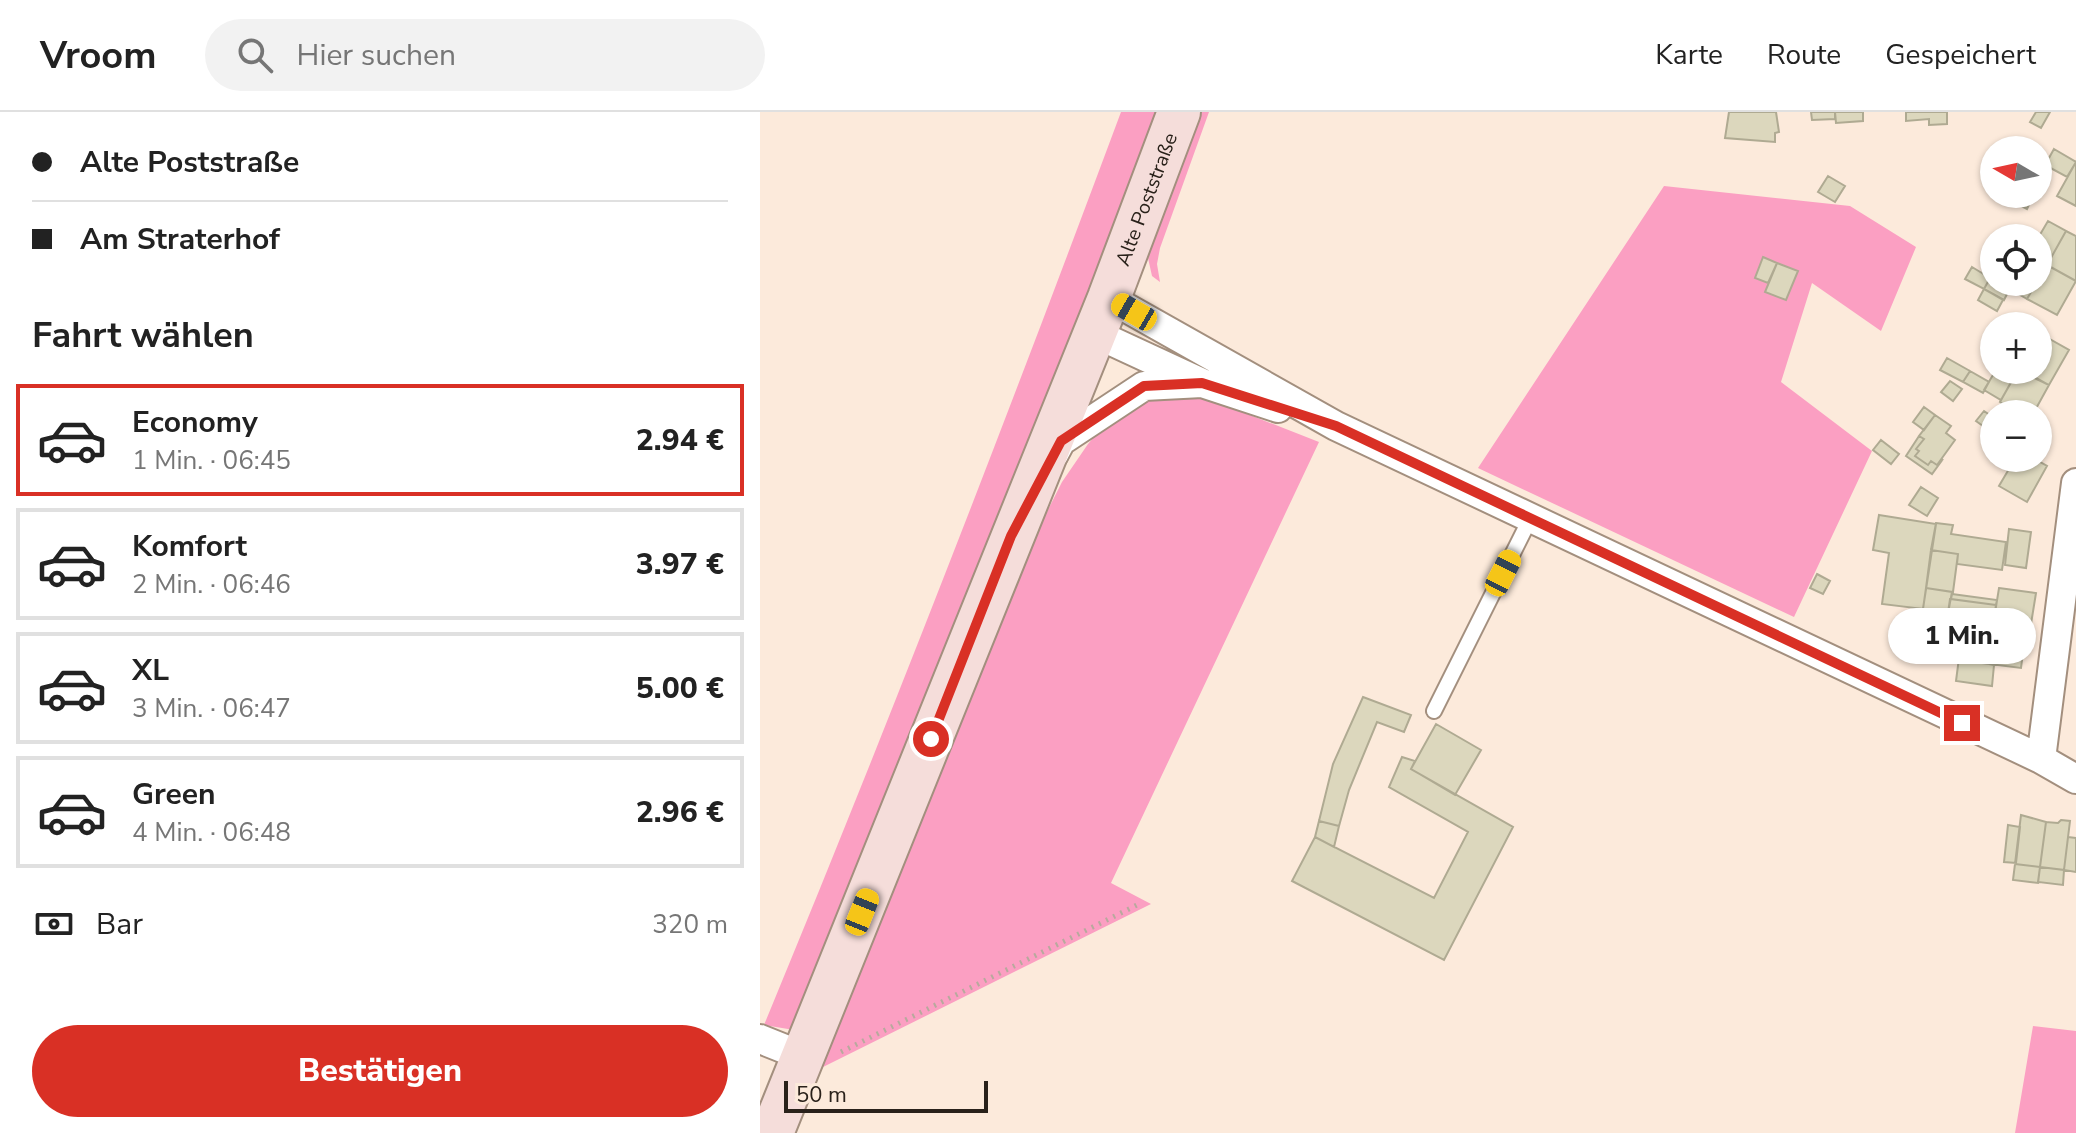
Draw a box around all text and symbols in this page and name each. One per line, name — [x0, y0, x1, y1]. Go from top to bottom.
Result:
search box — [205, 19, 765, 91]
text: Vroom — [40, 30, 157, 81]
icon: search — [233, 33, 277, 77]
text: Hier suchen — [297, 35, 456, 76]
text: Karte — [1655, 36, 1723, 74]
text: Route — [1767, 36, 1841, 74]
text: Gespeichert — [1885, 36, 2036, 74]
street label: Alte Poststraße — [1109, 129, 1184, 270]
north arrow — [1980, 136, 2052, 208]
map controls — [1980, 136, 2052, 472]
text: Alte Poststraße — [80, 142, 299, 183]
text: Am Straterhof — [80, 219, 280, 260]
button: locate — [1980, 224, 2052, 296]
car — [1107, 290, 1161, 334]
text: Fahrt wählen — [32, 311, 254, 360]
button: + — [1980, 312, 2052, 384]
button: − — [1980, 400, 2052, 472]
text: Economy — [132, 402, 258, 443]
icon: car — [36, 404, 108, 476]
text: 2.94 € — [636, 420, 724, 461]
text: 1 Min. · 06:45 — [132, 443, 291, 478]
text: Komfort — [132, 526, 247, 567]
icon: car — [36, 528, 108, 600]
text: 3.97 € — [636, 544, 724, 585]
car — [1481, 546, 1525, 600]
text: 2 Min. · 06:46 — [132, 567, 291, 602]
callout: 1 Min. — [1888, 607, 2036, 663]
text: 1 Min. — [1925, 618, 1999, 653]
text: XL — [132, 650, 169, 691]
icon: car — [36, 652, 108, 724]
text: 5.00 € — [636, 668, 724, 709]
text: 3 Min. · 06:47 — [132, 691, 291, 726]
route end — [1944, 705, 1980, 741]
route start — [913, 721, 949, 757]
text: Green — [132, 774, 216, 815]
icon: car — [36, 776, 108, 848]
text: 2.96 € — [636, 792, 724, 833]
text: 4 Min. · 06:48 — [132, 815, 291, 850]
car — [842, 885, 882, 939]
icon: cash — [32, 902, 76, 946]
text: Bar — [96, 904, 143, 945]
text: 320 m — [652, 907, 728, 942]
button: Bestätigen — [32, 1025, 728, 1117]
scale bar — [784, 1077, 988, 1113]
text: 50 m — [796, 1080, 847, 1110]

